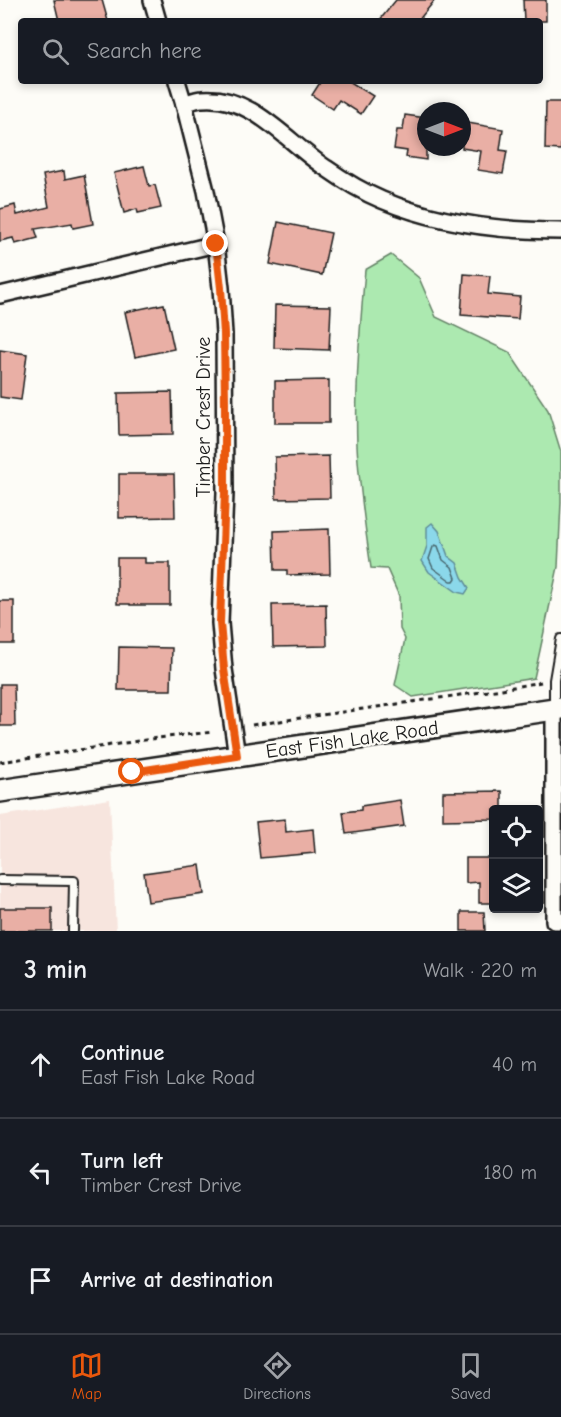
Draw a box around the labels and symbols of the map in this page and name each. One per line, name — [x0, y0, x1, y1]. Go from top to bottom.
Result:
north arrow — [417, 102, 471, 156]
route end — [202, 230, 228, 256]
street label: Timber Crest Drive — [192, 337, 215, 497]
street label: East Fish Lake Road — [264, 716, 440, 763]
route start — [118, 758, 144, 784]

